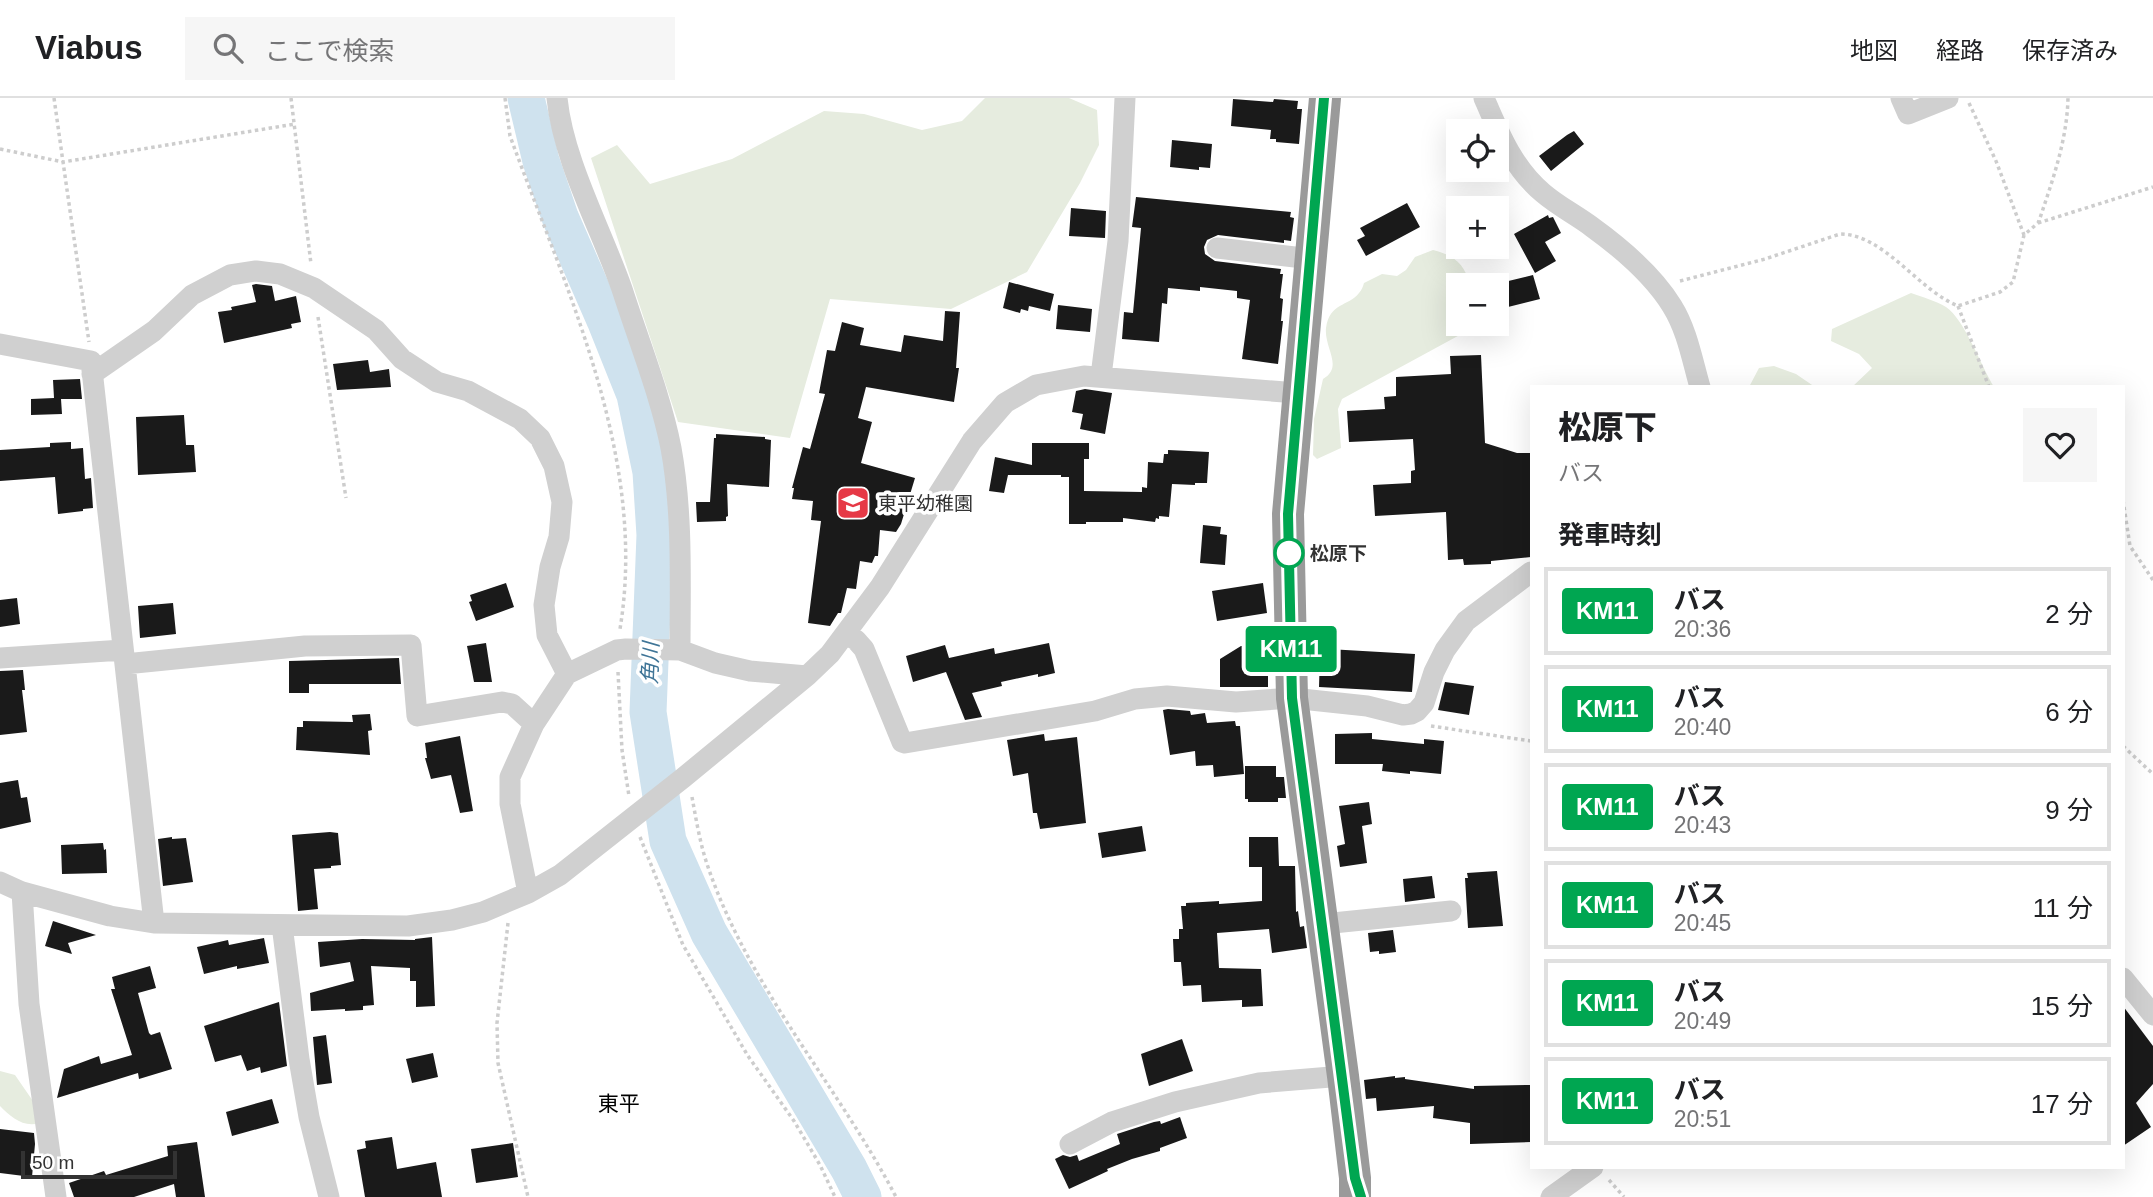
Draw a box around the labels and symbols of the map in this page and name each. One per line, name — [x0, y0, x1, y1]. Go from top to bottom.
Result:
school or university icon: 東平幼稚園 — [834, 484, 872, 522]
place label: 東平幼稚園 — [878, 493, 973, 514]
marker: 松原下 — [1274, 538, 1304, 568]
place label: 松原下 — [1310, 543, 1367, 564]
line badge: KM11 — [1242, 626, 1340, 672]
water label: 角川 — [638, 640, 662, 684]
district label: 東平 — [598, 1092, 640, 1115]
scale bar — [21, 1148, 177, 1180]

